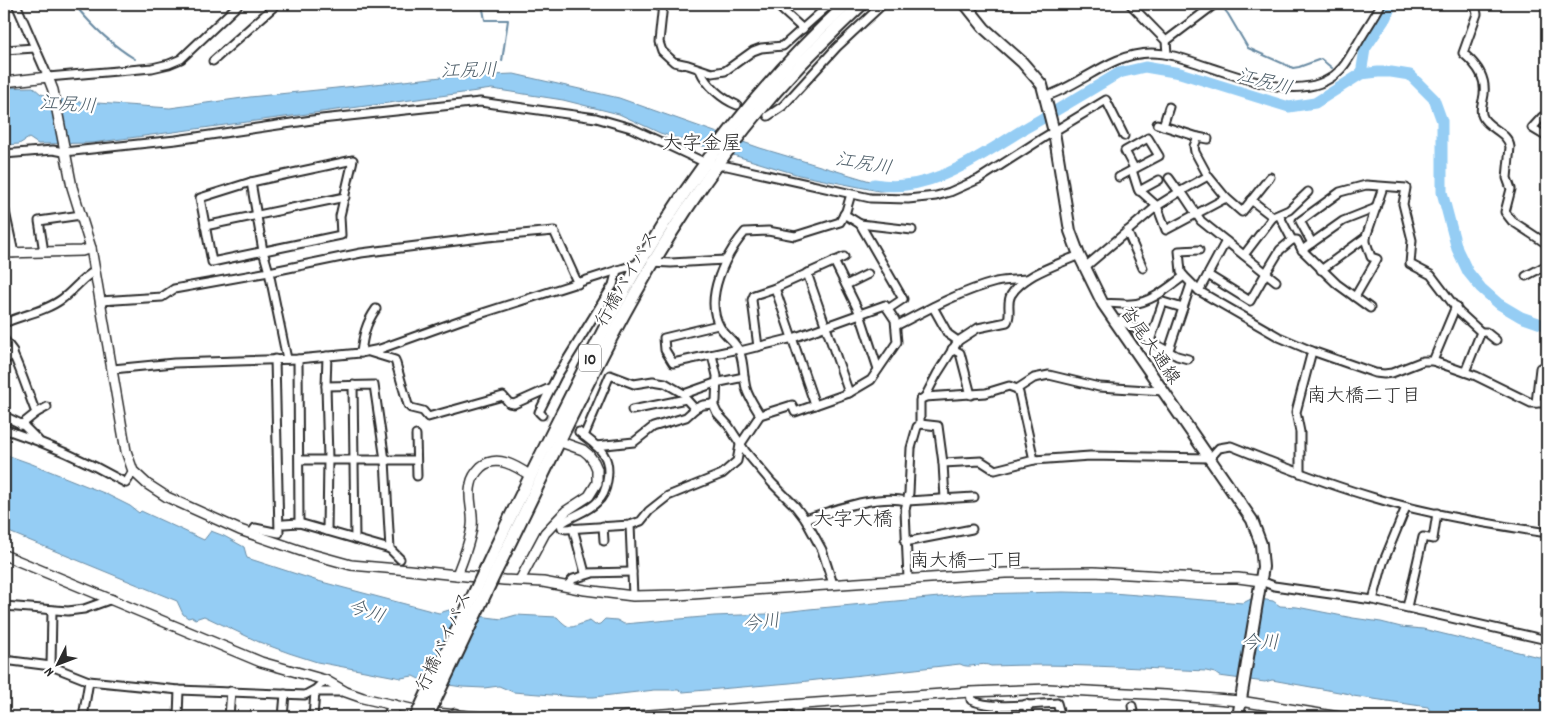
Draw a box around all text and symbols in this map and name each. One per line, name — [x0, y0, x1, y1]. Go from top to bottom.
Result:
water label: 江尻川 — [440, 59, 498, 86]
water label: 江尻川 — [1233, 63, 1295, 104]
water label: 江尻川 — [38, 91, 97, 122]
district label: 大字金屋 — [662, 131, 742, 159]
water label: 江尻川 — [833, 147, 894, 184]
street label: 行橋バイパス — [590, 226, 666, 332]
street label: 沓尾大通線 — [1113, 302, 1185, 390]
road number: 10 — [579, 344, 601, 372]
district label: 南大橋二丁目 — [1307, 384, 1421, 411]
district label: 大字大橋 — [813, 507, 893, 535]
district label: 南大橋一丁目 — [910, 549, 1024, 576]
street label: 行橋バイパス — [411, 588, 479, 696]
water label: 今川 — [344, 595, 388, 632]
water label: 今川 — [741, 609, 782, 640]
water label: 今川 — [1241, 631, 1279, 658]
north arrow — [32, 638, 82, 688]
text: N — [40, 662, 60, 681]

